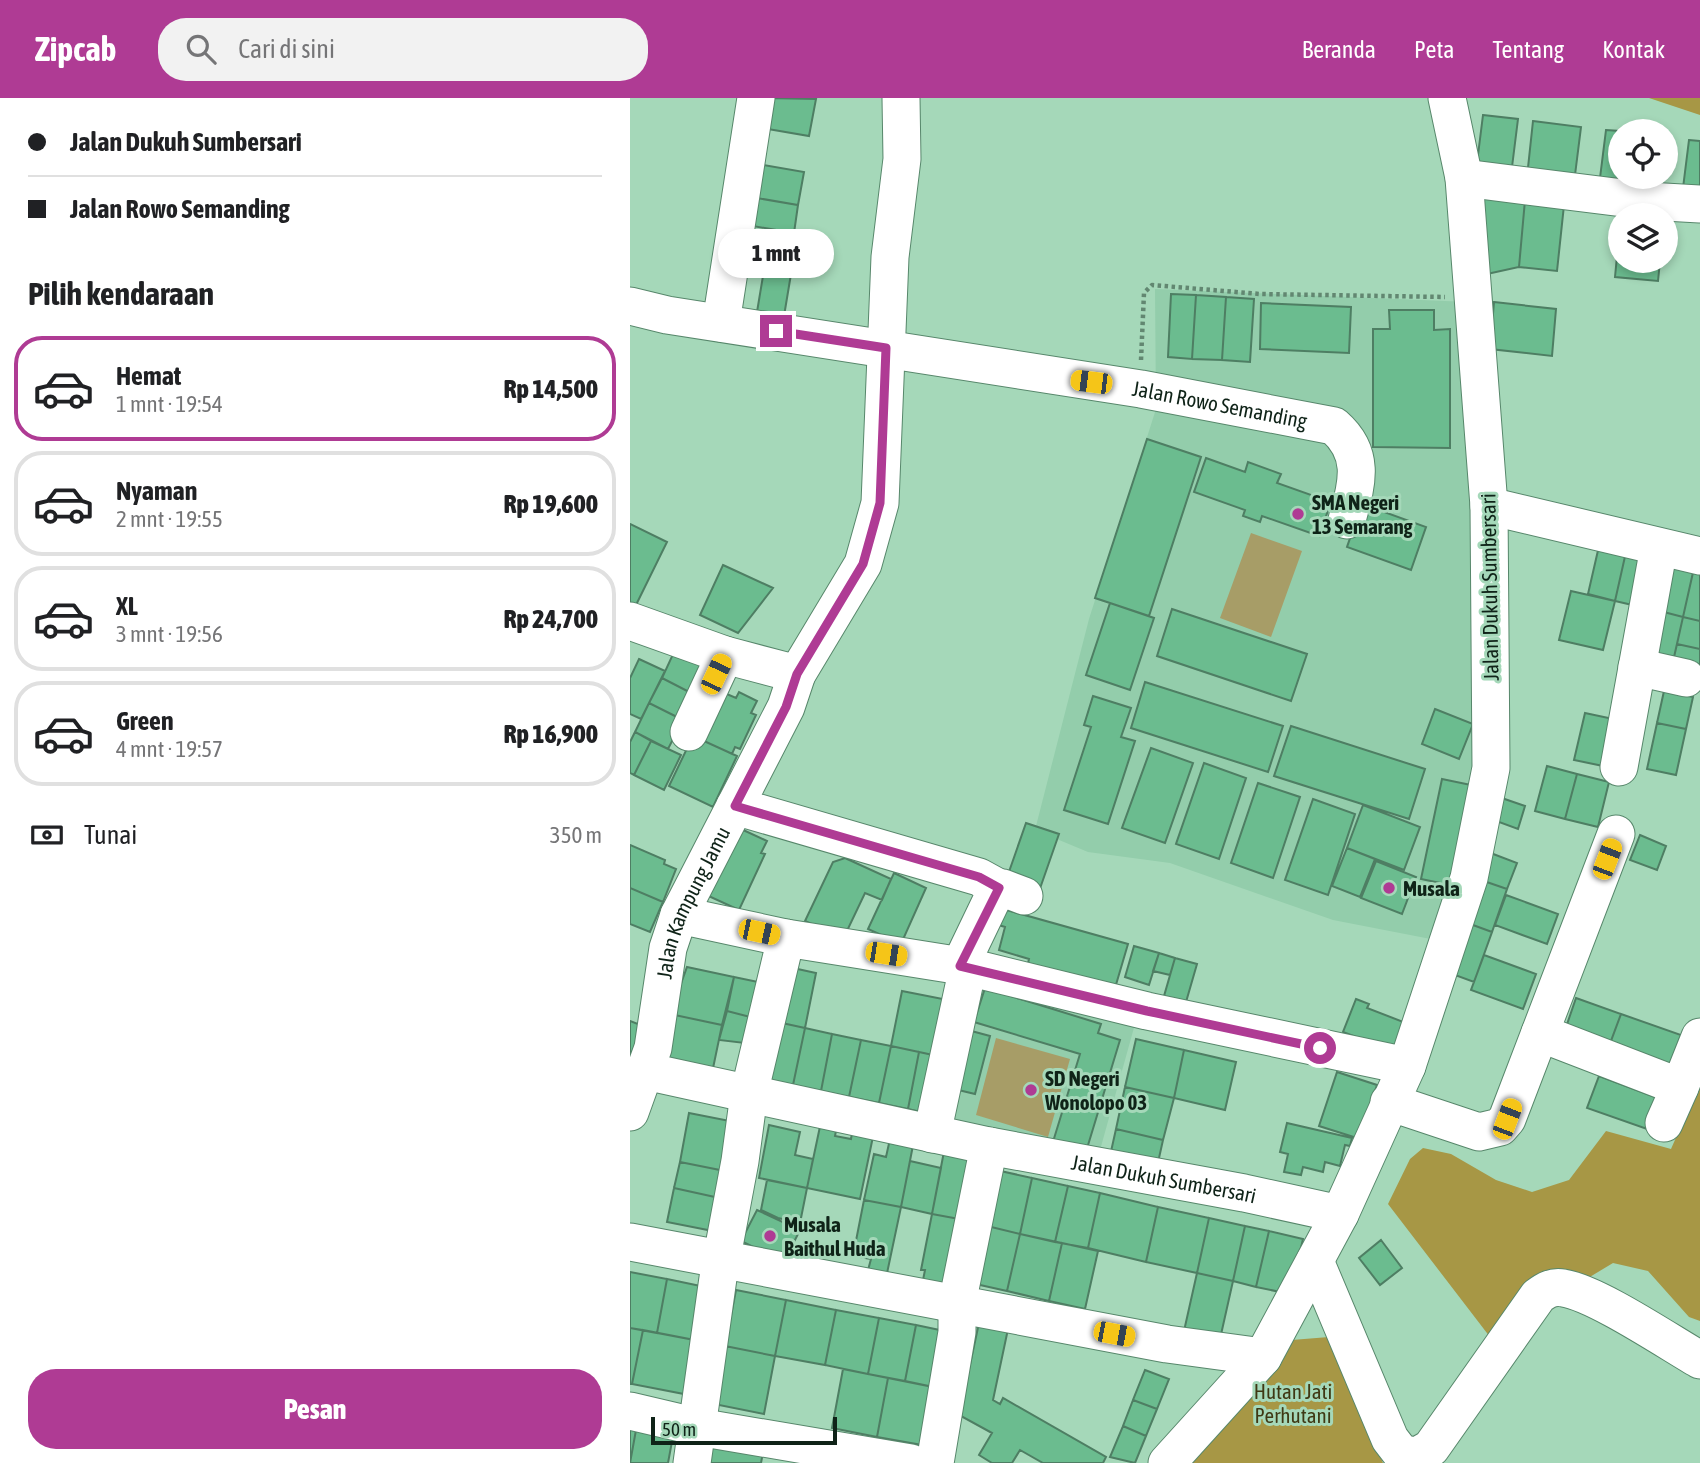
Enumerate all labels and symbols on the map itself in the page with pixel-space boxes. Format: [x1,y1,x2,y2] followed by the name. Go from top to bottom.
[718,230,834,278] callout: 1 mnt
[760,315,792,347] route end
[1069,369,1114,395] car
[1131,376,1309,433] street label: Jalan Rowo Semanding
[1312,490,1414,538] place label: SMA Negeri 13 Semarang
[1475,493,1503,681] street label: Jalan Dukuh Sumbersari
[1290,506,1306,522] marker: SMA Negeri 13 Semarang
[698,651,735,697] car
[652,822,734,980] street label: Jalan Kampung Jamu
[1590,836,1625,882] car
[1403,876,1460,900] place label: Musala
[1381,880,1397,896] marker: Musala
[737,917,782,947] car
[864,940,909,968] car
[1304,1032,1336,1064] route start
[1044,1066,1147,1114] place label: SD Negeri Wonolopo 03
[1023,1082,1039,1098] marker: SD Negeri Wonolopo 03
[1490,1096,1525,1142] car
[1070,1149,1259,1207] street label: Jalan Dukuh Sumbersari
[784,1212,886,1260] place label: Musala Baithul Huda
[762,1228,778,1244] marker: Musala Baithul Huda
[1092,1320,1137,1348] car
[1254,1379,1332,1427] park label: Hutan Jati Perhutani
[651,1414,836,1446] scale bar

